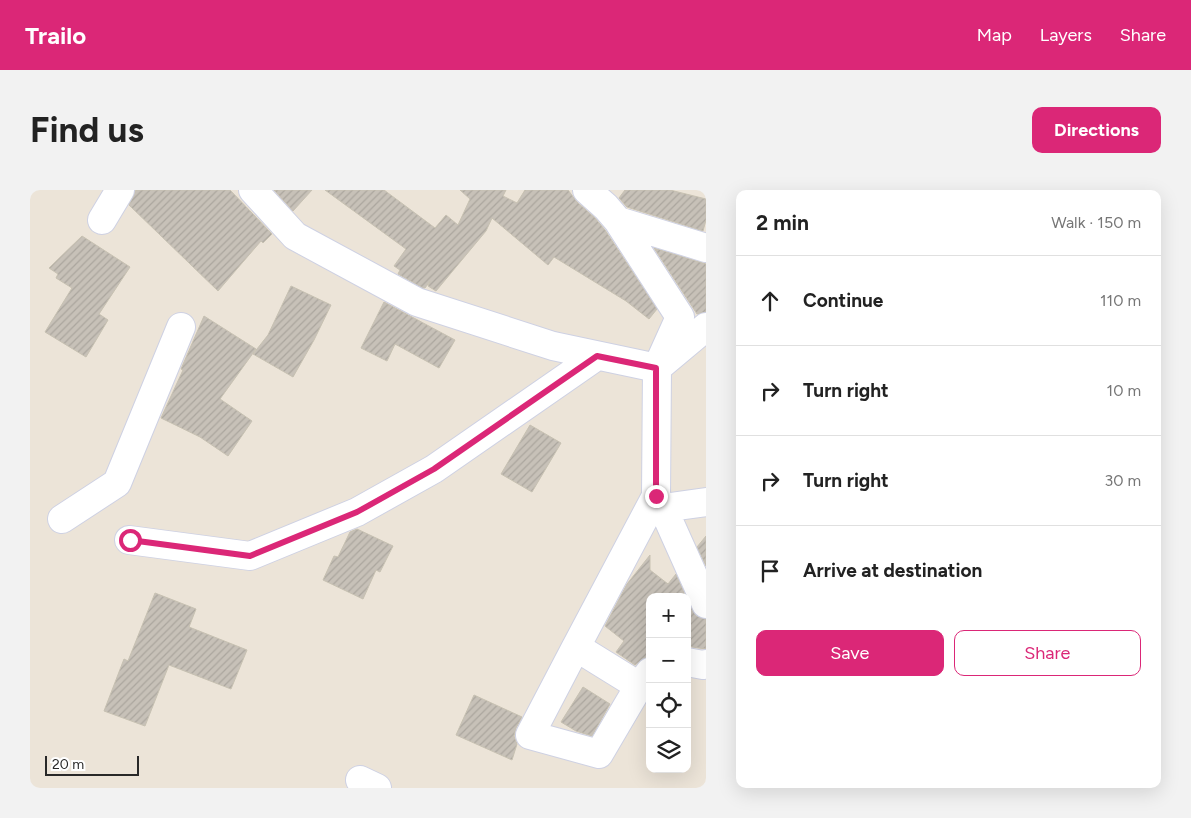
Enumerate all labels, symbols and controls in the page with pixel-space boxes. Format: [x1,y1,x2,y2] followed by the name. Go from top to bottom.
[25,21,86,50] text: Trailo
[977,24,1012,46] text: Map
[1040,24,1092,46] text: Layers
[1120,24,1166,46] text: Share
[1032,107,1161,153] button: Directions
[30,109,144,151] text: Find us
[756,210,809,235] text: 2 min
[1051,213,1141,232] text: Walk · 150 m
[756,287,784,315] icon: ahead
[803,289,883,312] text: Continue
[1100,291,1141,310] text: 110 m
[756,377,784,405] icon: right
[803,379,889,402] text: Turn right
[1107,381,1141,400] text: 10 m
[756,467,784,495] icon: right
[803,469,889,492] text: Turn right
[1104,471,1141,490] text: 30 m
[645,485,668,508] route end
[119,529,142,552] route start
[756,557,784,585] icon: arrive
[803,559,982,582] text: Arrive at destination
[646,593,691,773] map controls
[646,593,691,638] button: +
[756,630,944,676] button: Save
[954,630,1141,676] button: Share
[646,638,691,683] button: −
[646,683,691,728] button: locate
[646,728,691,773] button: layers
[45,753,139,776] scale bar
[52,756,84,773] text: 20 m

